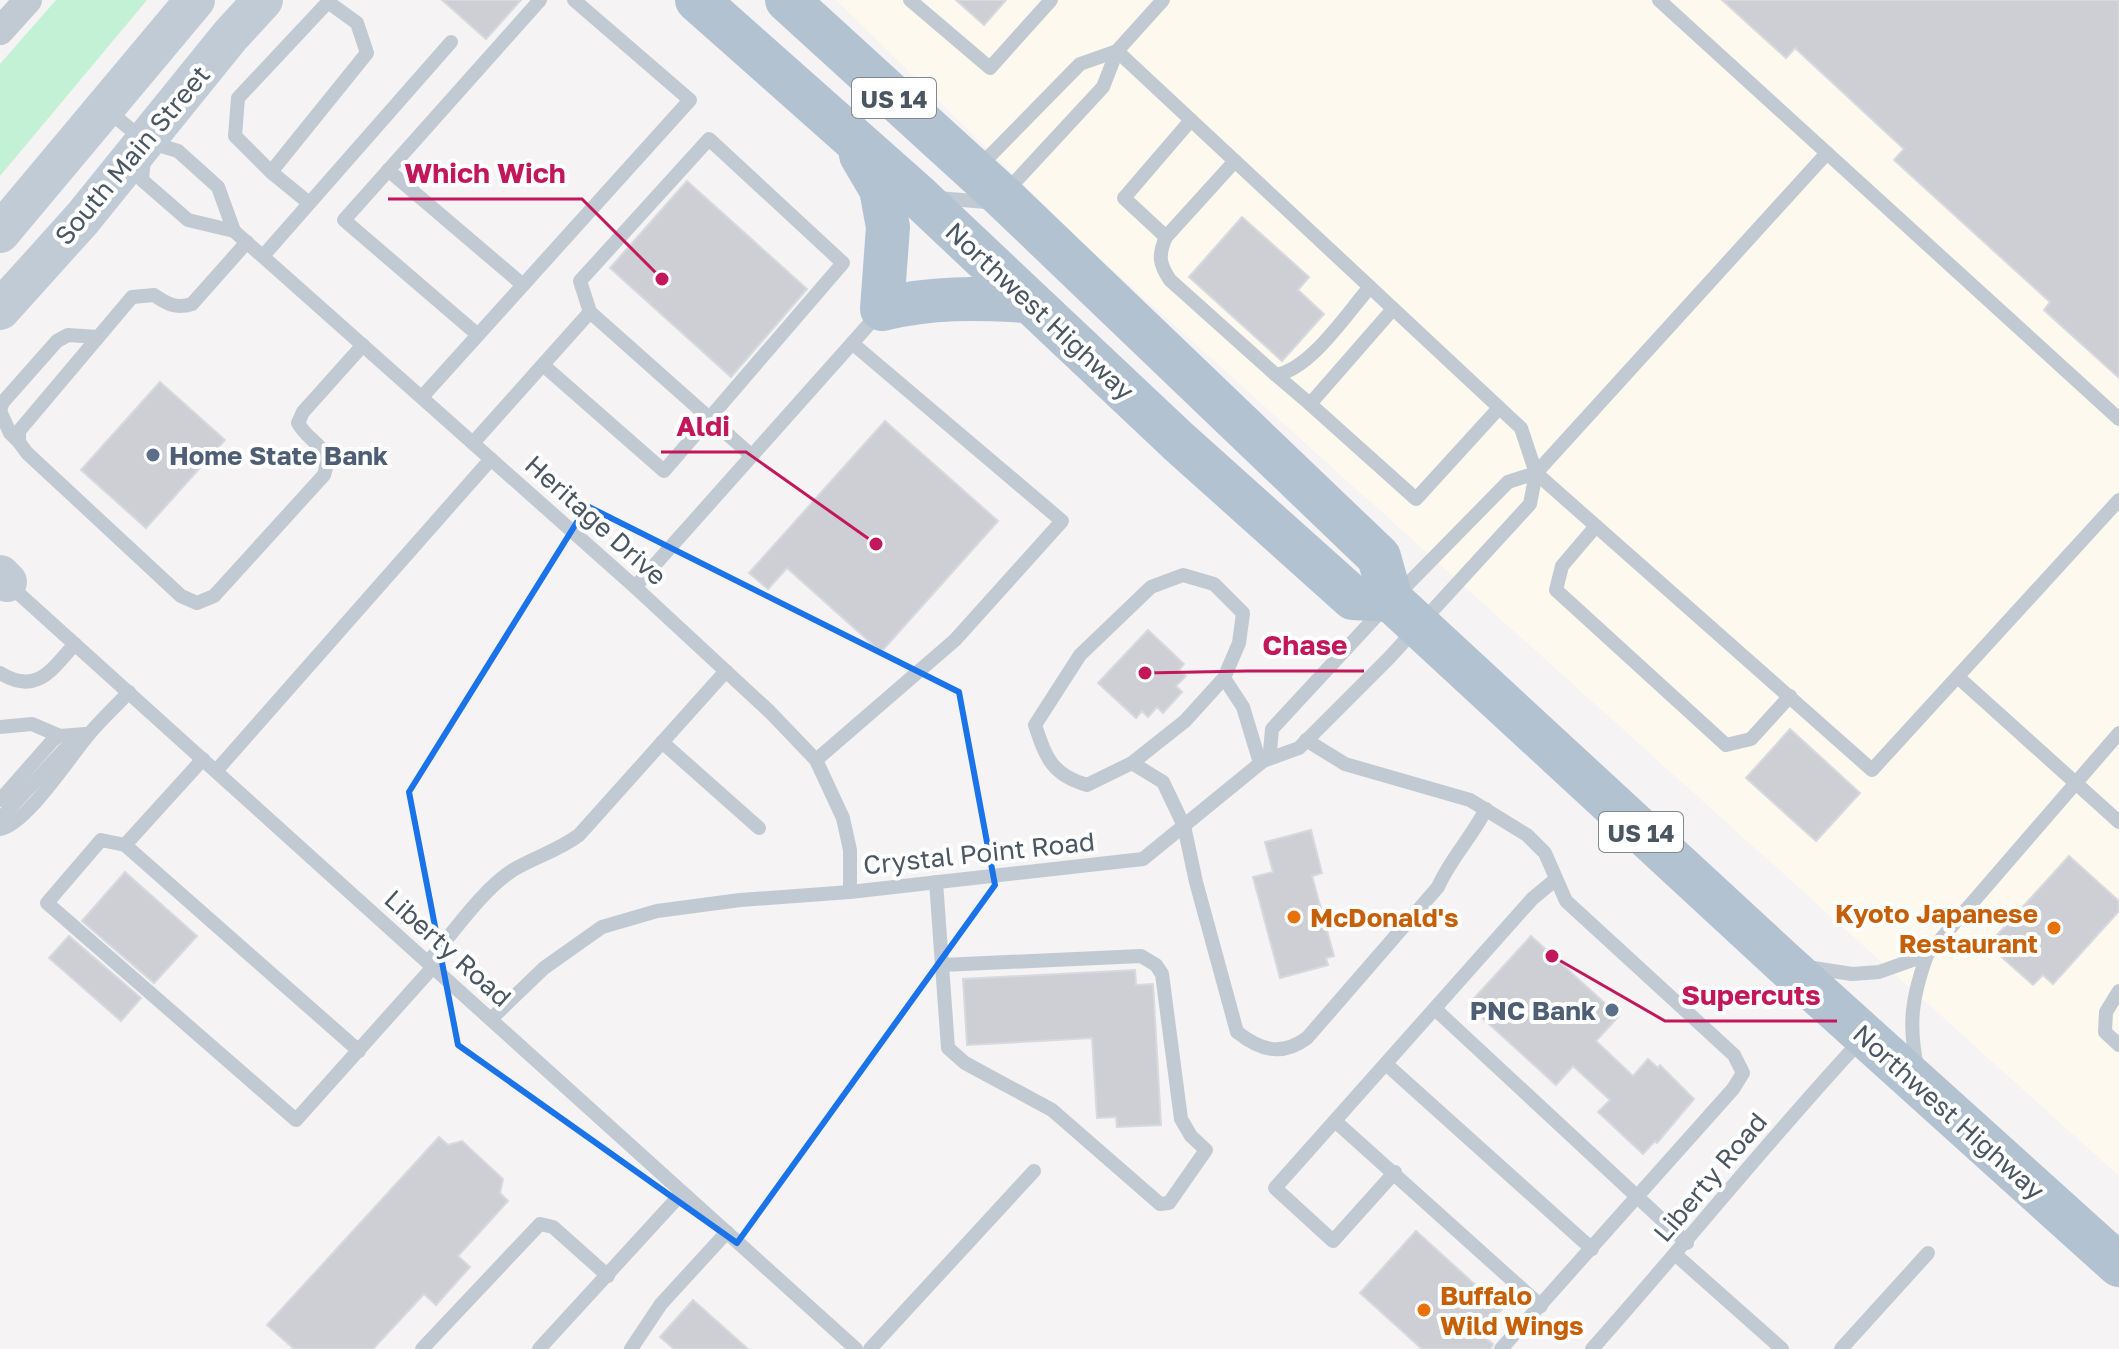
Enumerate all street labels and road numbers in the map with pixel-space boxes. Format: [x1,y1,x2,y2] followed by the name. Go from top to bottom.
[48,59,216,251] street label: South Main Street
[852,78,936,118] road number: US 14
[939,216,1141,407] street label: Northwest Highway
[519,449,673,591] street label: Heritage Drive
[1599,812,1683,852] road number: US 14
[862,825,1096,881] street label: Crystal Point Road
[378,883,518,1013] street label: Liberty Road
[1847,1018,2051,1206] street label: Northwest Highway
[1647,1106,1773,1248] street label: Liberty Road

